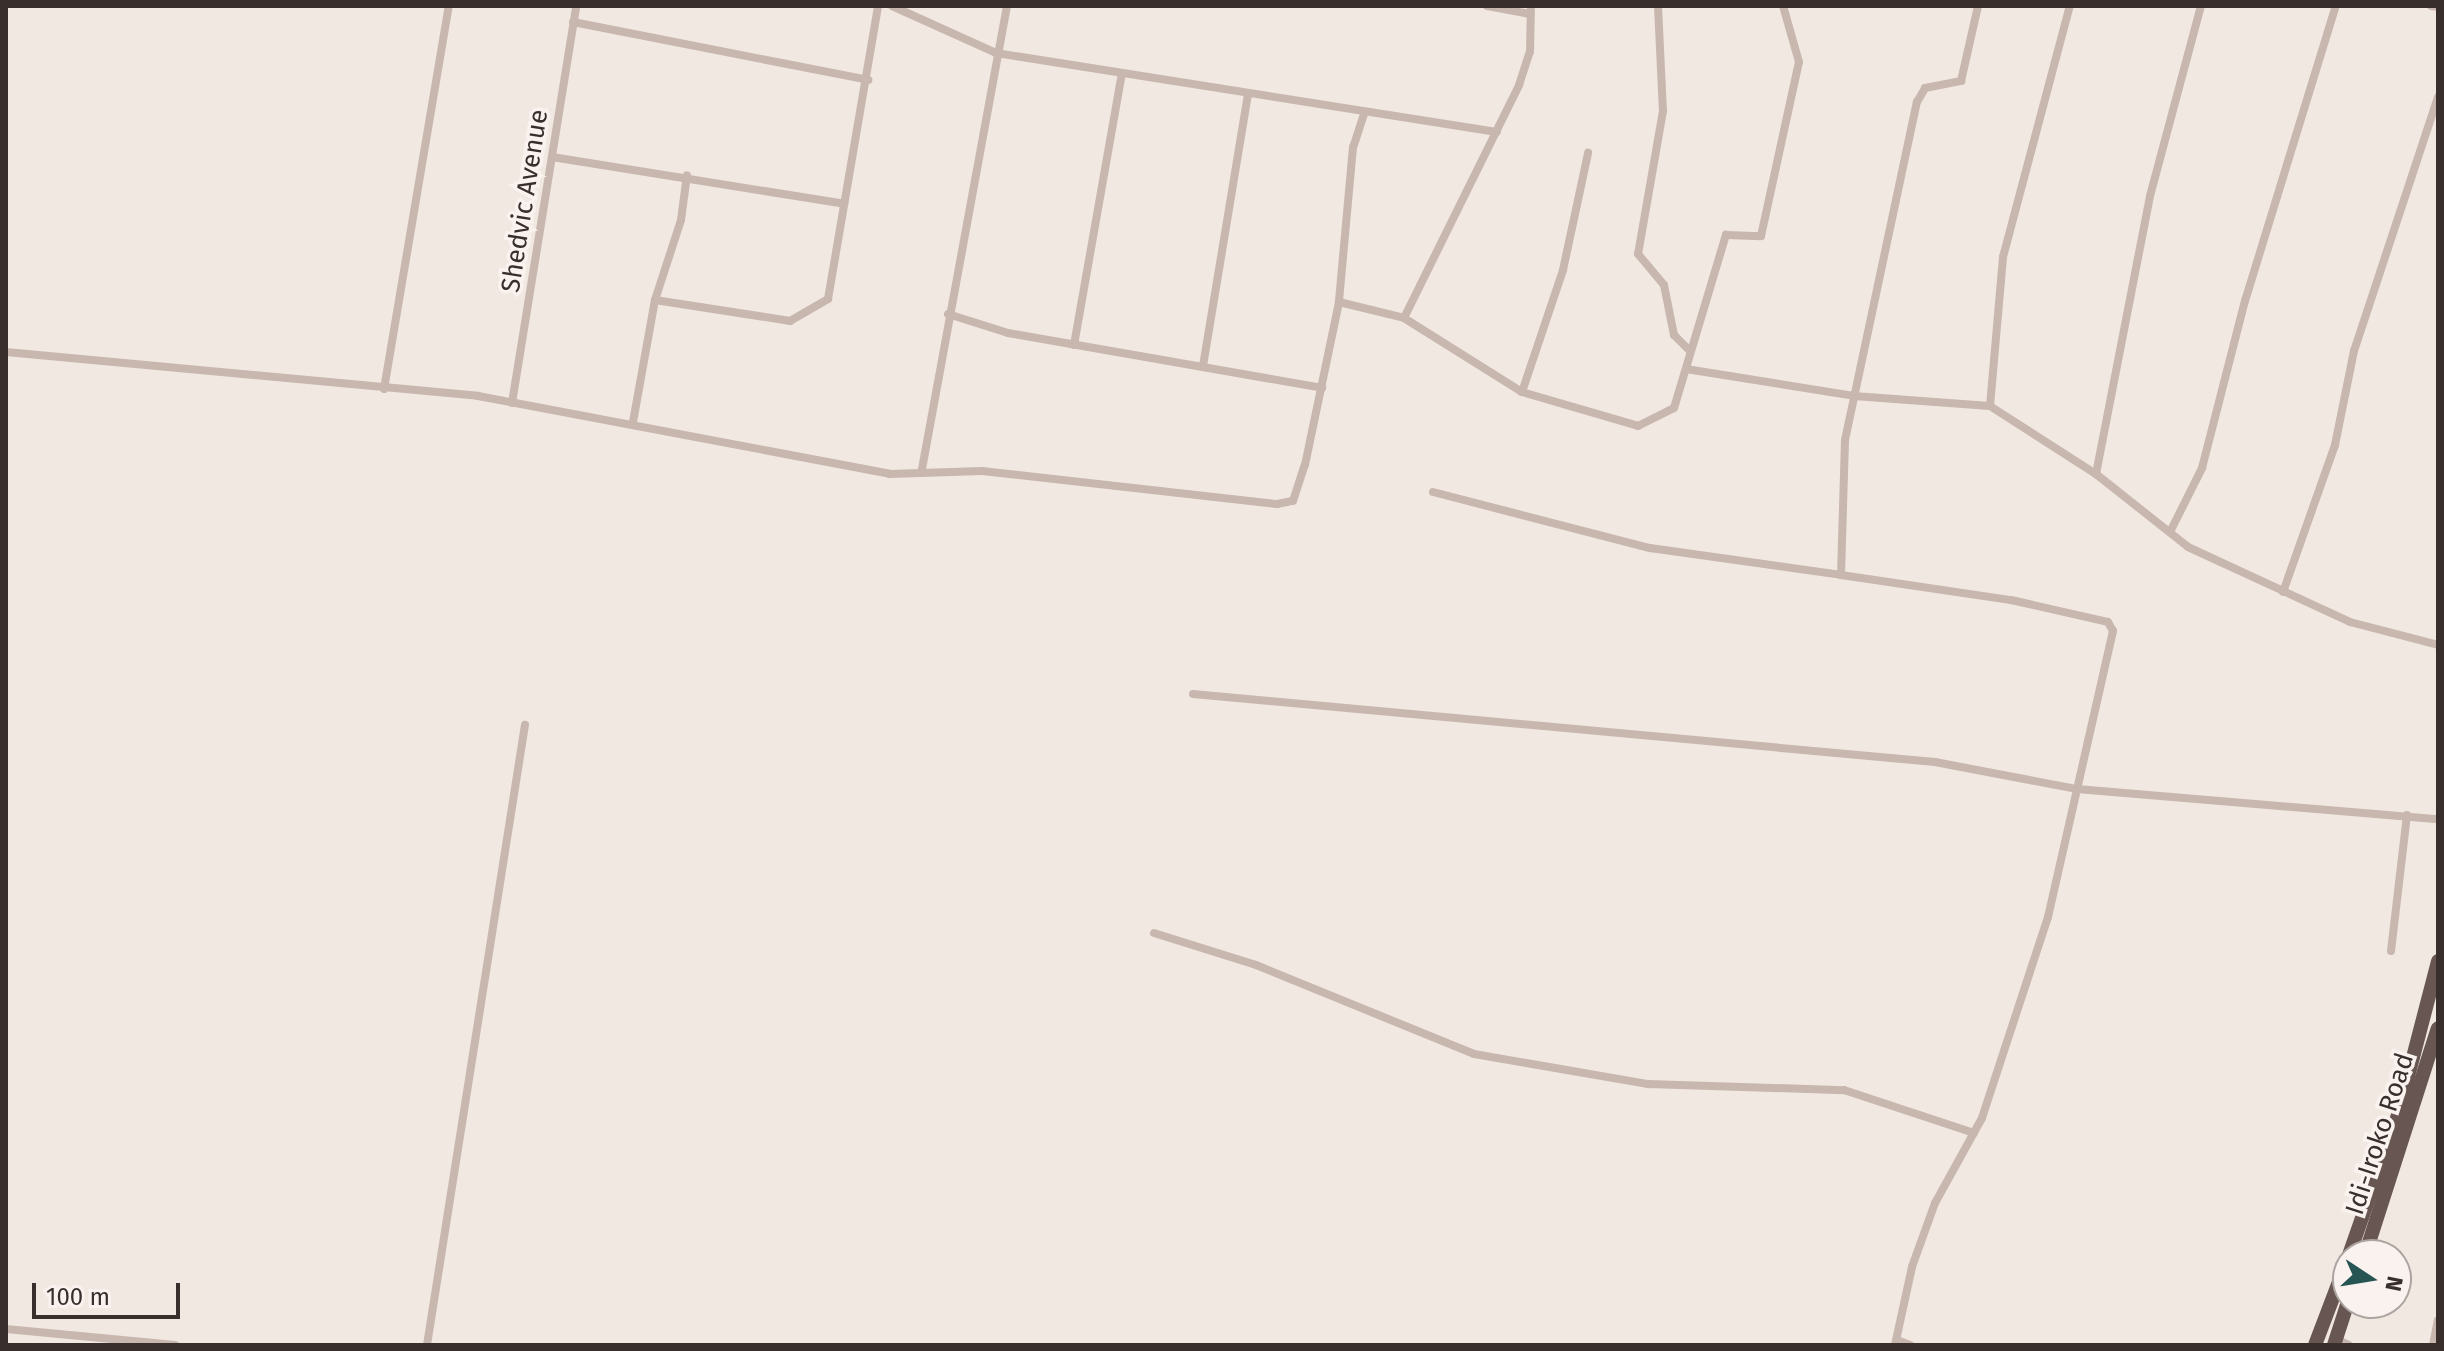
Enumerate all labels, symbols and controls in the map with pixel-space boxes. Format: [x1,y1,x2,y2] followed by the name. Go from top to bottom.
[495,107,555,295] street label: Shedvic Avenue
[2339,1049,2421,1219] street label: Idi-Iroko Road
[2332,1239,2412,1319] north arrow
[36,1267,184,1317] scale bar
[2379,1274,2409,1294] text: N
[46,1283,110,1311] text: 100 m

